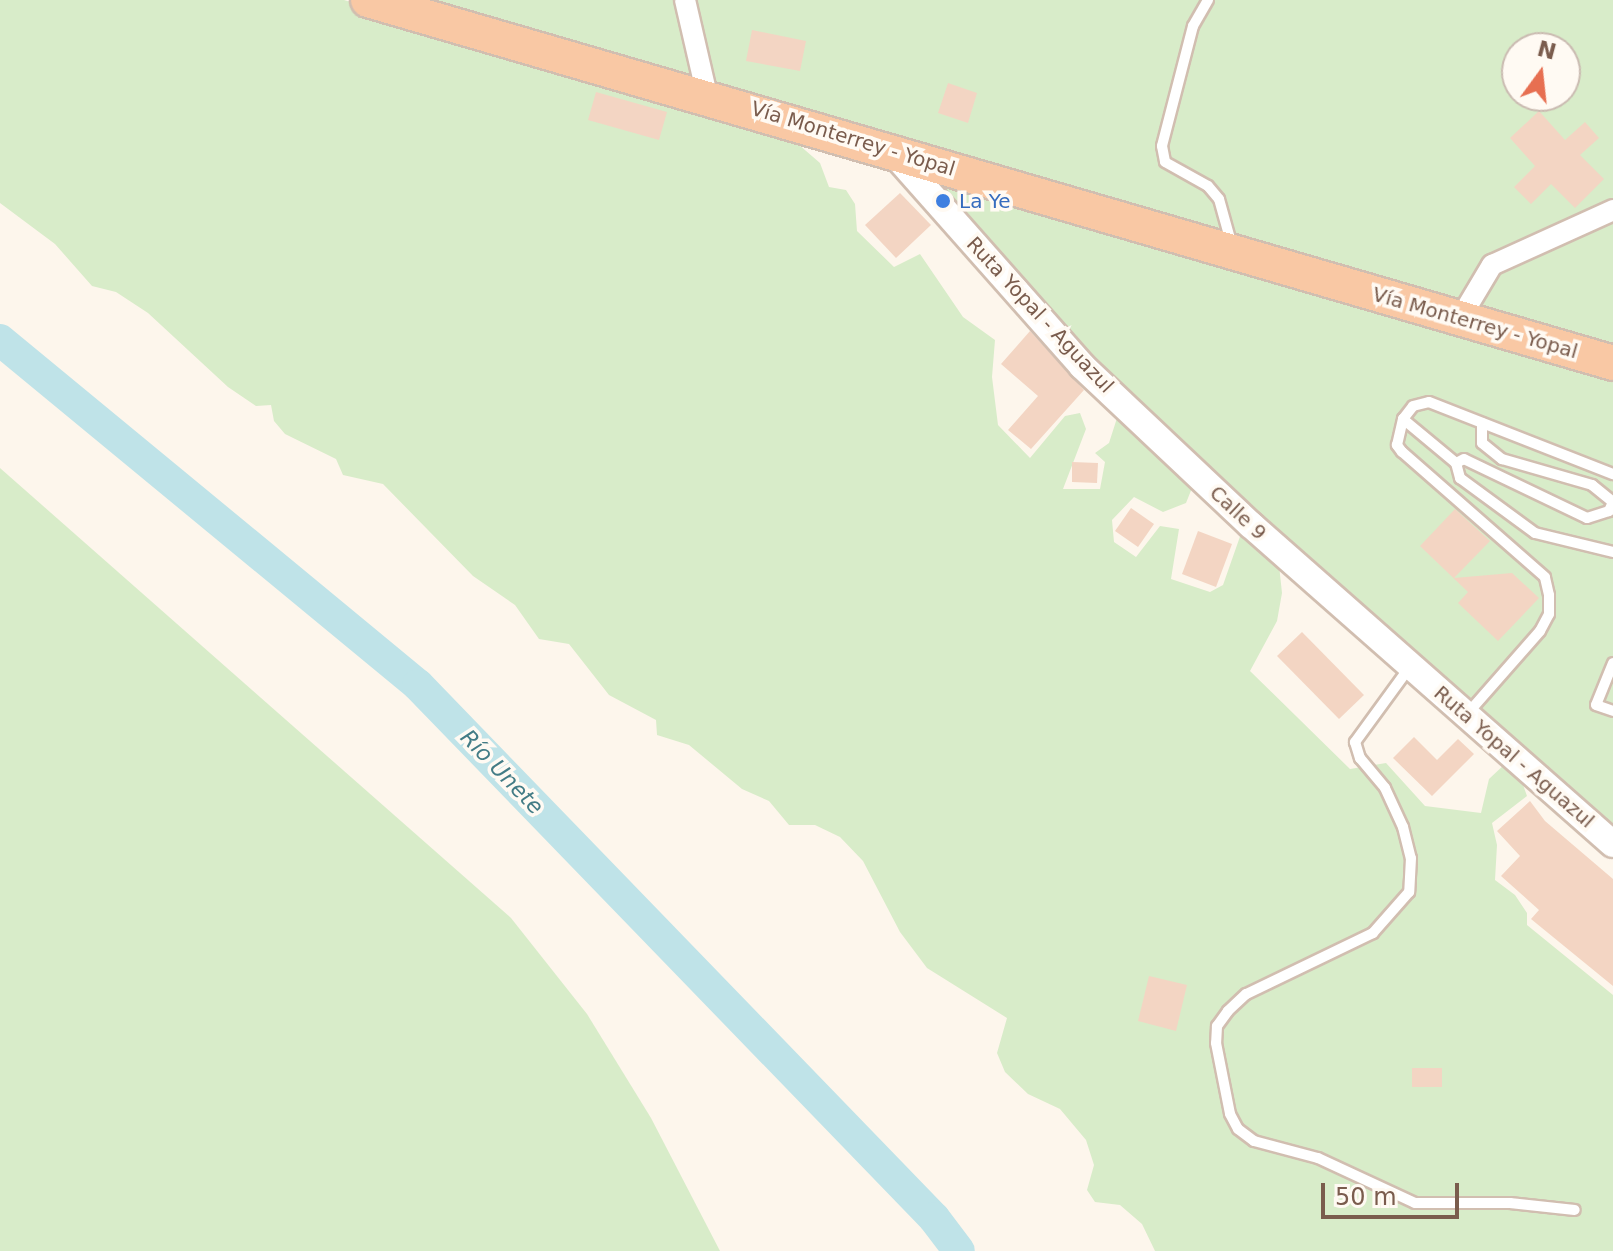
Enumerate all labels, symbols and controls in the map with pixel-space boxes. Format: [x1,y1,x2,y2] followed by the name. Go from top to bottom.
[1501,32,1581,112] north arrow
[1535,36,1559,65] text: N
[748,97,958,181] street label: Vía Monterrey - Yopal
[959,189,1011,213] place label: La Ye
[934,192,952,210] marker: La Ye
[962,232,1118,398] street label: Ruta Yopal - Aguazul
[1370,282,1580,364] street label: Vía Monterrey - Yopal
[1205,481,1271,545] street label: Calle 9
[1429,681,1599,833] street label: Ruta Yopal - Aguazul
[455,724,549,820] water label: Río Unete
[1325,1167,1463,1217] scale bar
[1335,1183,1397,1211] text: 50 m

